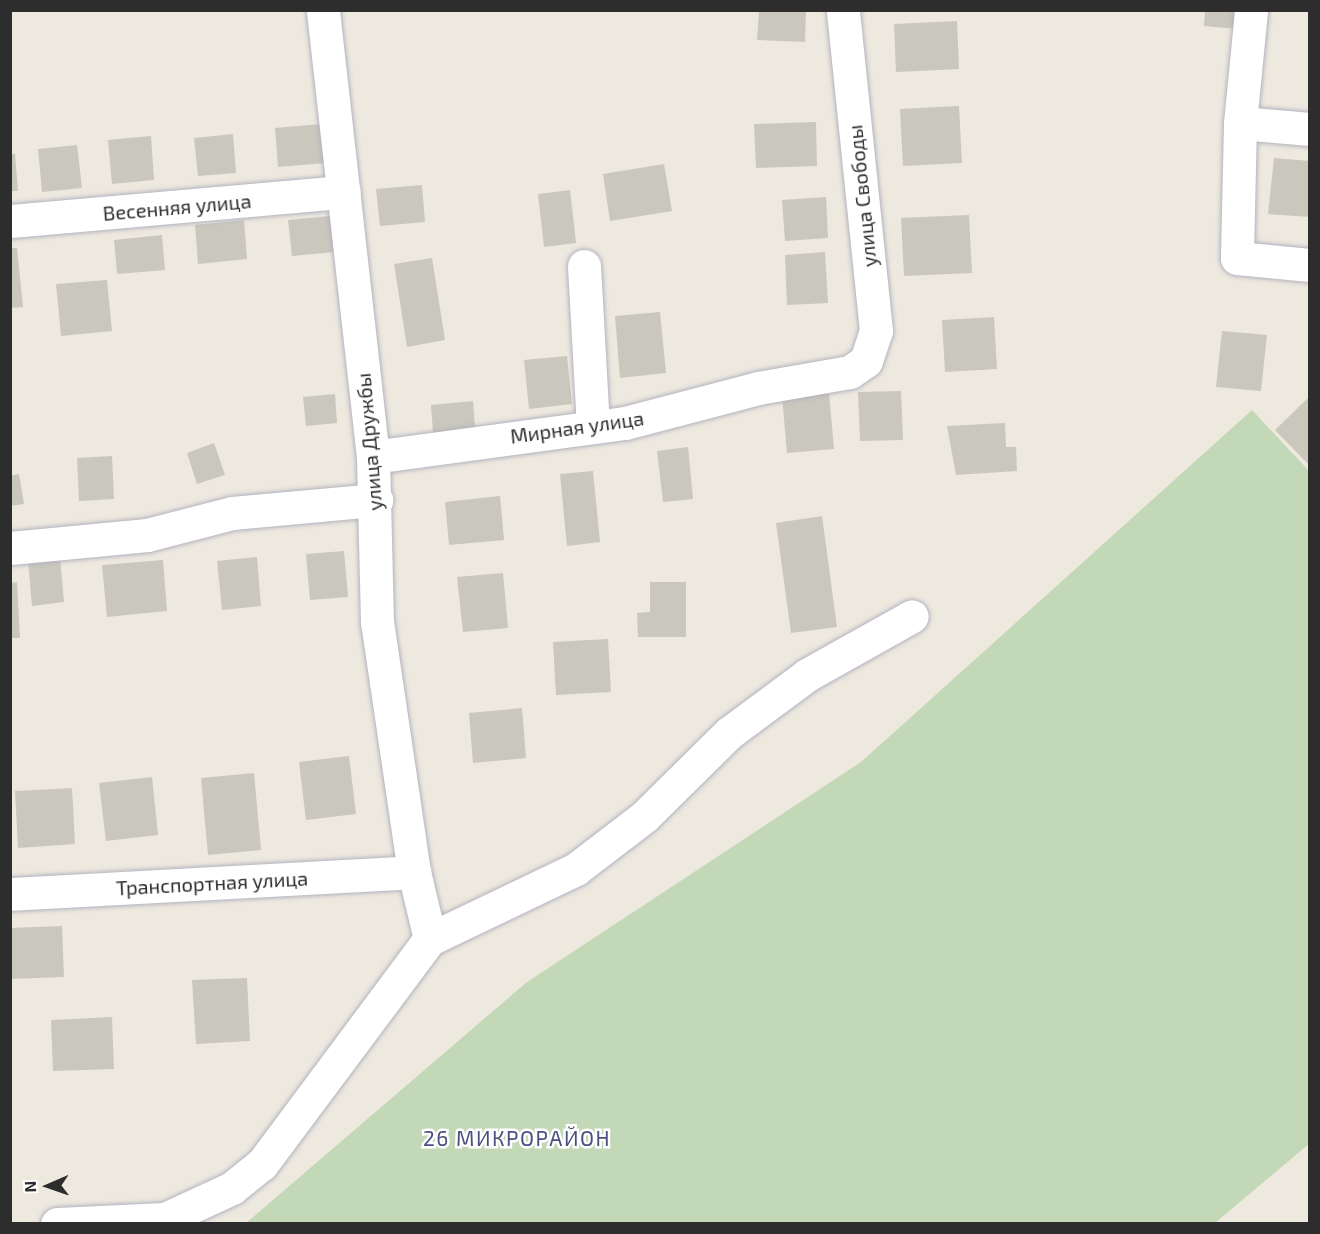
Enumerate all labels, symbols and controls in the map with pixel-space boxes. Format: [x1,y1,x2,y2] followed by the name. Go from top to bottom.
[843,124,881,268] street label: улица Свободы
[102,189,252,225] street label: Весенняя улица
[351,372,387,512] street label: улица Дружбы
[509,406,645,448] street label: Мирная улица
[115,866,309,900] street label: Транспортная улица
[423,1125,611,1151] district label: 26 МИКРОРАЙОН
[18,1156,78,1216] north arrow
[20,1181,39,1193] text: N

